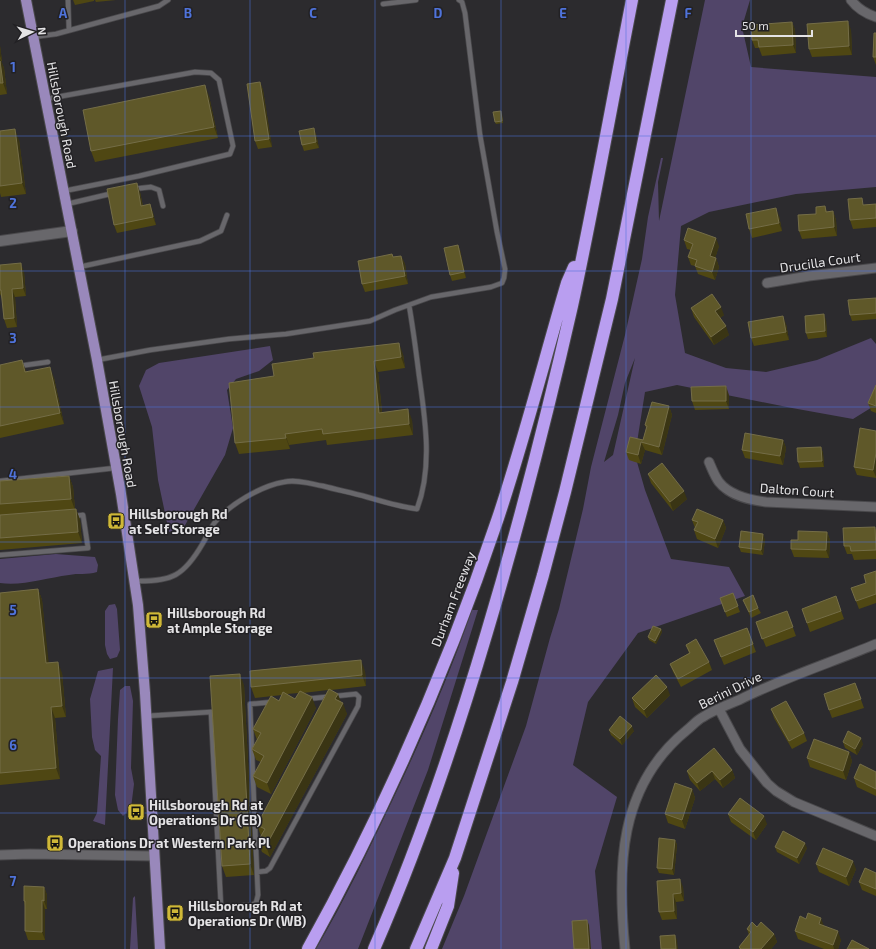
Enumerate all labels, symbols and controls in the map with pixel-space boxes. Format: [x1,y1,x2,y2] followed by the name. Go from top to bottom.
[59,5,68,21] text: A
[184,5,192,21] text: B
[309,5,317,21] text: C
[434,5,443,21] text: D
[559,5,567,21] text: E
[684,5,692,21] text: F
[12,12,52,52] north arrow
[736,12,812,38] scale bar
[742,18,769,32] text: 50 m
[36,27,49,36] text: N
[10,59,16,75] text: 1
[44,60,80,170] street label: Hillsborough Road
[9,195,17,211] text: 2
[779,248,861,276] street label: Drucilla Court
[9,330,17,346] text: 3
[106,379,140,489] street label: Hillsborough Road
[9,466,17,482] text: 4
[759,479,835,501] street label: Dalton Court
[129,506,228,537] place label: Hillsborough Rd at Self Storage
[106,511,126,531] bus stop icon: Hillsborough Rd at Self Storage
[427,549,479,649] street label: Durham Freeway
[9,602,17,618] text: 5
[167,605,273,636] place label: Hillsborough Rd at Ample Storage
[144,610,164,630] bus stop icon: Hillsborough Rd at Ample Storage
[696,668,764,712] street label: Berini Drive
[9,737,17,753] text: 6
[149,797,264,828] place label: Hillsborough Rd at Operations Dr (EB)
[126,802,146,822] bus stop icon: Hillsborough Rd at Operations Dr (EB)
[45,833,65,853] bus stop icon: Operations Dr at Western Park Pl
[68,835,271,851] place label: Operations Dr at Western Park Pl
[10,873,17,889] text: 7
[188,898,306,929] place label: Hillsborough Rd at Operations Dr (WB)
[165,903,185,923] bus stop icon: Hillsborough Rd at Operations Dr (WB)

